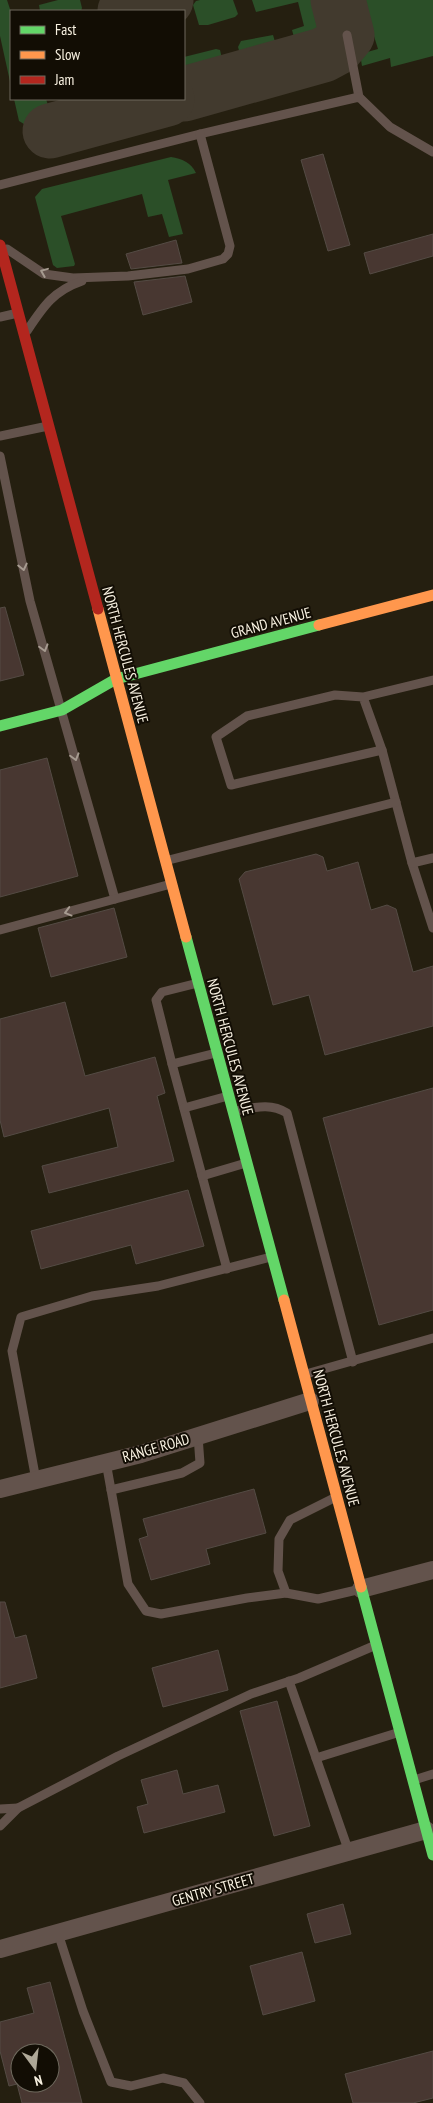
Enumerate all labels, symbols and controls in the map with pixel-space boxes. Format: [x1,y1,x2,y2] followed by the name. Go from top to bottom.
[10,10,185,100] legend
[55,20,76,39] text: Fast
[55,45,80,64] text: Slow
[54,70,74,89] text: Jam
[40,268,49,279] one-way arrow
[17,563,28,572] one-way arrow
[98,584,153,725] street label: NORTH HERCULES AVENUE
[229,603,313,642] street label: GRAND AVENUE
[38,644,49,652] one-way arrow
[69,752,80,761] one-way arrow
[64,906,73,917] one-way arrow
[203,976,258,1117] street label: NORTH HERCULES AVENUE
[309,1367,364,1508] street label: NORTH HERCULES AVENUE
[120,1429,192,1466] street label: RANGE ROAD
[170,1869,256,1910] street label: GENTRY STREET
[10,2043,60,2093] north arrow
[32,2071,44,2090] text: N

